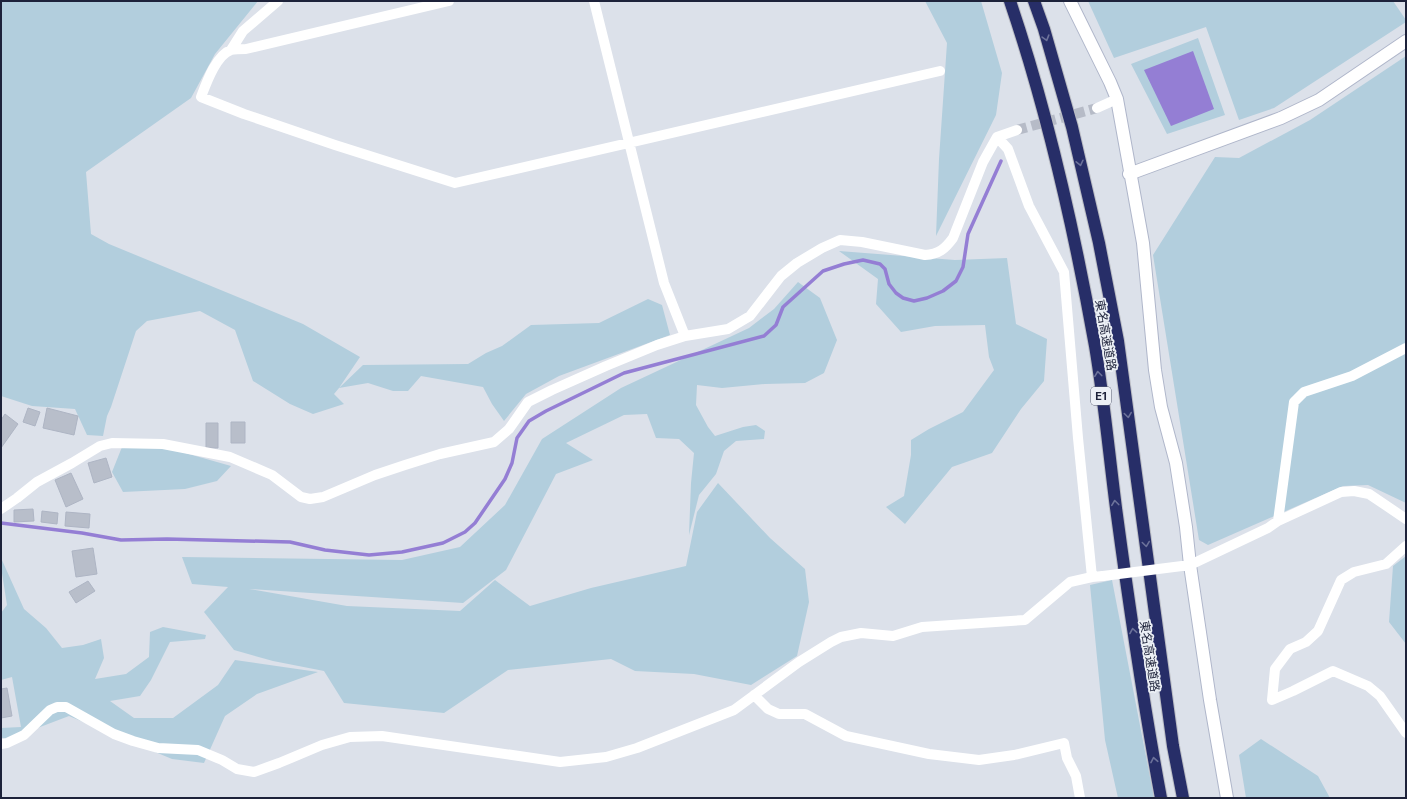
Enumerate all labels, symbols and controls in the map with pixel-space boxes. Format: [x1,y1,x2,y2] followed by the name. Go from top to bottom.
[1041,34,1050,41] one-way arrow
[1076,160,1084,167] one-way arrow
[1092,298,1120,372] street label: 東名高速道路
[1094,371,1103,377] one-way arrow
[1091,387,1111,405] road number: E1
[1123,412,1132,418] one-way arrow
[1111,499,1120,506] one-way arrow
[1141,541,1150,547] one-way arrow
[1137,619,1163,693] street label: 東名高速道路
[1129,628,1137,634] one-way arrow
[1150,757,1158,763] one-way arrow

